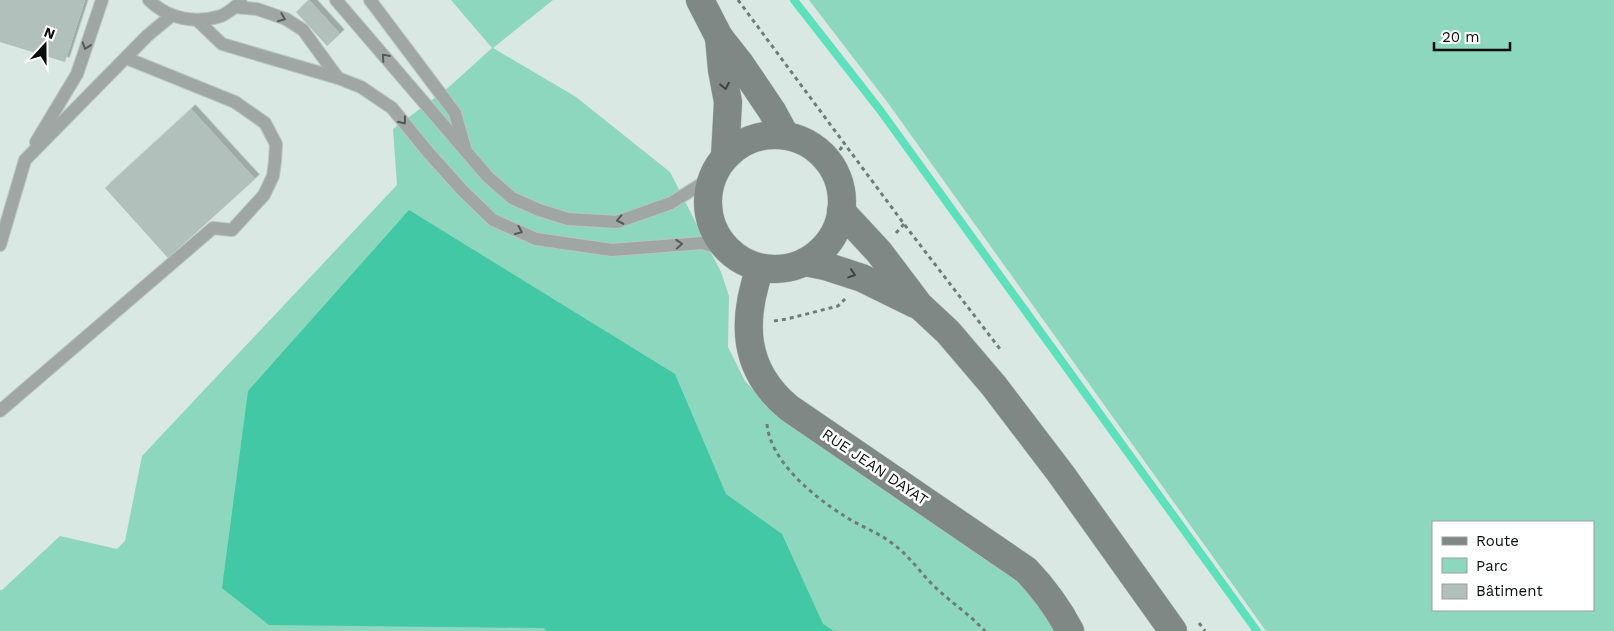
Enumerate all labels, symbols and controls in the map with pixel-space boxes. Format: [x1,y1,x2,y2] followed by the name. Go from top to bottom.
[277,12,286,22] one-way arrow
[20,20,70,70] north arrow
[1434,20,1510,52] scale bar
[42,24,57,42] text: N
[1442,28,1480,46] text: 20 m
[82,41,92,50] one-way arrow
[382,54,390,63] one-way arrow
[719,81,730,90] one-way arrow
[397,115,405,124] one-way arrow
[616,214,624,224] one-way arrow
[514,225,523,235] one-way arrow
[675,238,683,249] one-way arrow
[847,269,855,279] one-way arrow
[819,425,931,509] street label: RUE JEAN DAYAT
[1432,521,1594,611] legend
[1476,532,1519,550] text: Route
[1476,557,1508,575] text: Parc
[1476,582,1543,600] text: Bâtiment

